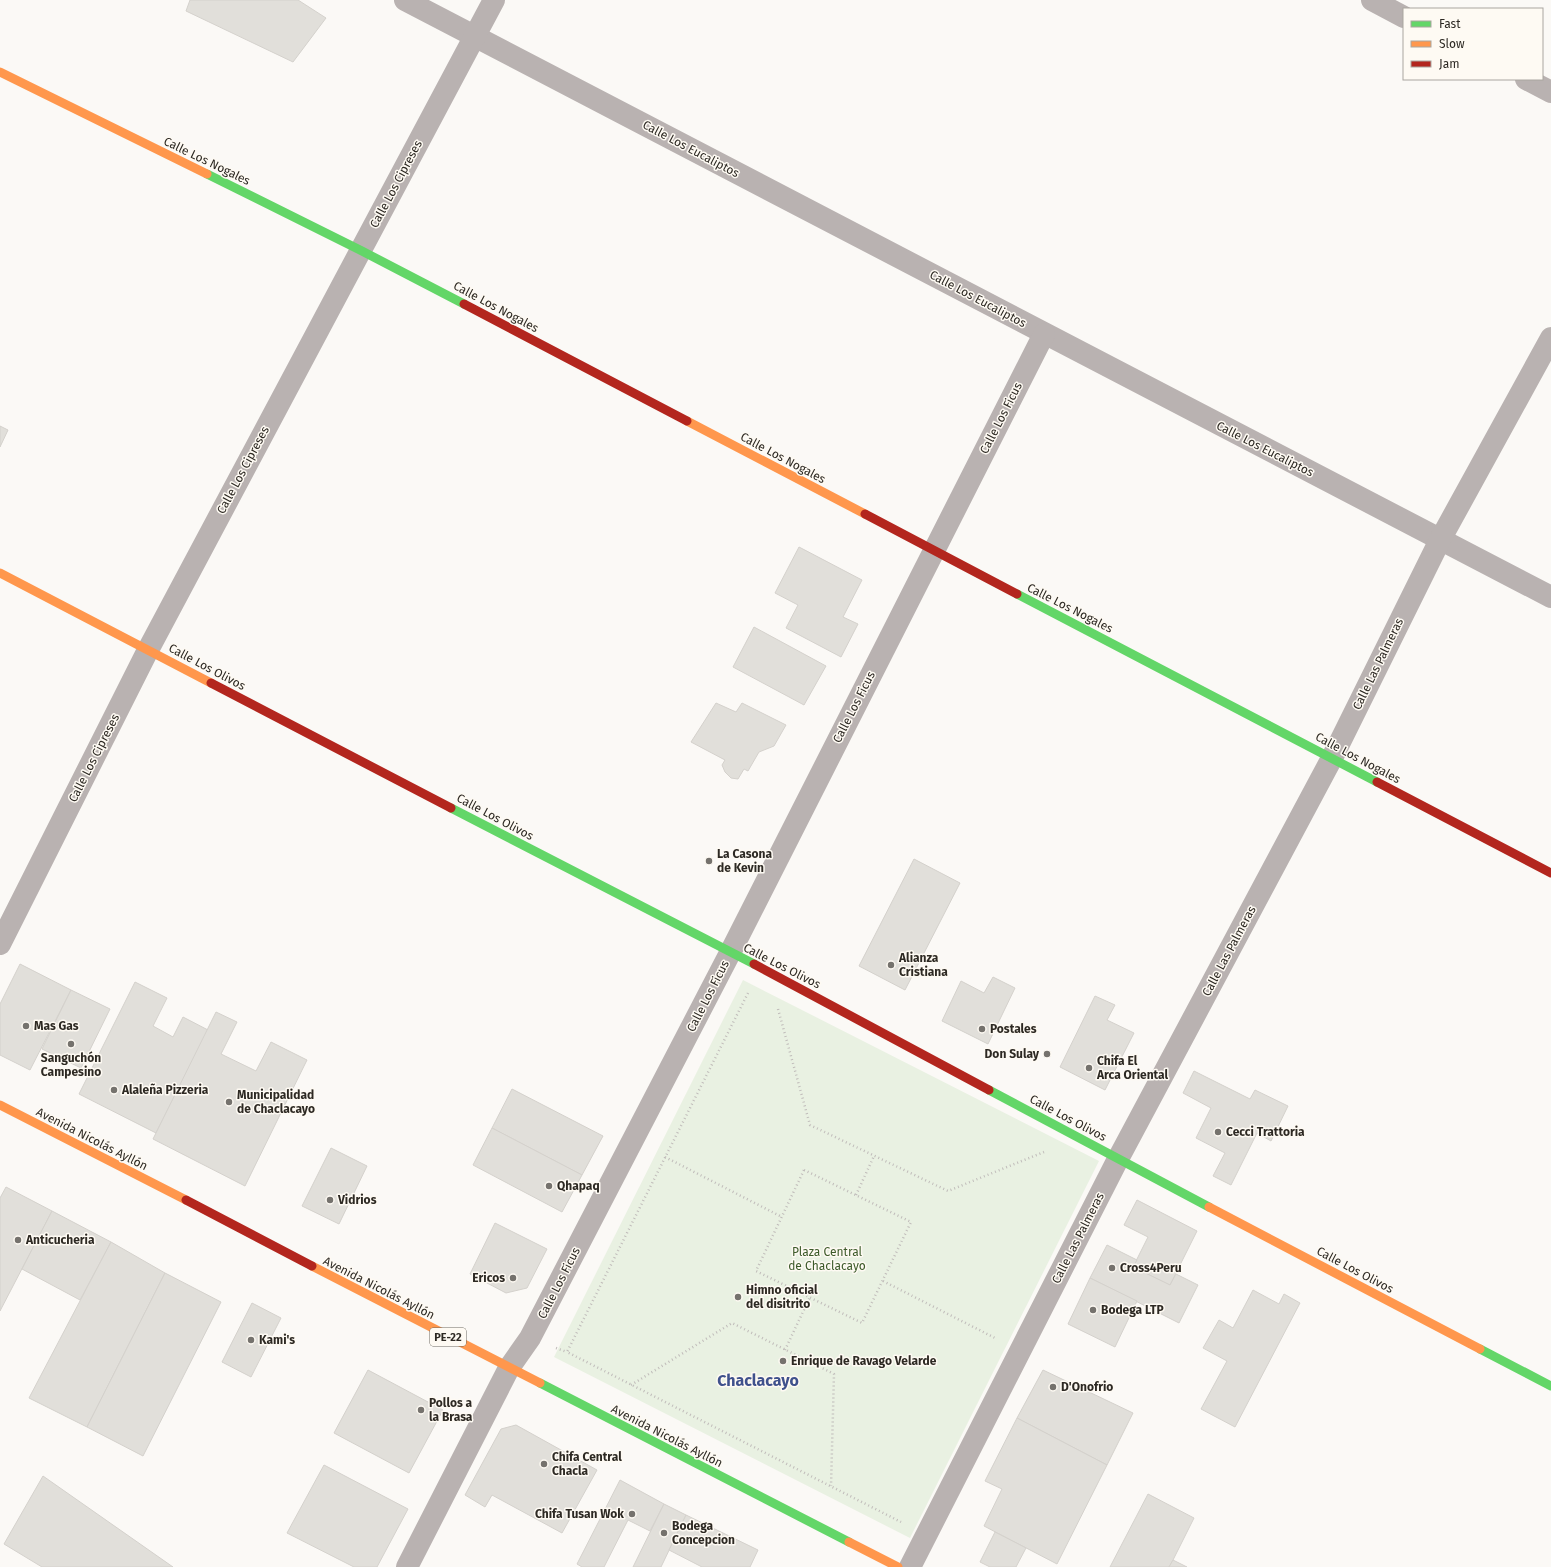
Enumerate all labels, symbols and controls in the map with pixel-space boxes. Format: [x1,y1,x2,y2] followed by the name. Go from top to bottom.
[1403,8,1543,80] legend
[1439,17,1461,31] text: Fast
[1439,37,1465,51] text: Slow
[1439,57,1459,71] text: Jam
[640,118,742,181] street label: Calle Los Eucaliptos
[162,134,253,188] street label: Calle Los Nogales
[367,138,425,230] street label: Calle Los Cipreses
[927,268,1029,331] street label: Calle Los Eucaliptos
[451,279,541,336] street label: Calle Los Nogales
[977,380,1025,456] street label: Calle Los Ficus
[1214,418,1316,480] street label: Calle Los Eucaliptos
[214,424,272,516] street label: Calle Los Cipreses
[738,430,828,487] street label: Calle Los Nogales
[1025,580,1116,636] street label: Calle Los Nogales
[1350,616,1406,712] street label: Calle Las Palmeras
[166,641,248,693] street label: Calle Los Olivos
[830,669,878,745] street label: Calle Los Ficus
[66,711,122,804] street label: Calle Los Cipreses
[1313,730,1403,787] street label: Calle Los Nogales
[454,791,536,843] street label: Calle Los Olivos
[717,847,772,875] place label: La Casona de Kevin
[704,856,714,866] marker: La Casona de Kevin
[1199,903,1259,998] street label: Calle Las Palmeras
[741,941,823,992] street label: Calle Los Olivos
[898,951,948,979] place label: Alianza Cristiana
[684,958,732,1034] street label: Calle Los Ficus
[886,960,896,970] marker: Alianza Cristiana
[34,1019,79,1033] place label: Mas Gas
[21,1021,31,1031] marker: Mas Gas
[990,1022,1037,1036] place label: Postales
[977,1024,987,1034] marker: Postales
[66,1039,76,1049] marker: Sanguchón Campesino
[985,1047,1040,1061] place label: Don Sulay
[1042,1049,1052,1059] marker: Don Sulay
[41,1051,101,1079] place label: Sanguchón Campesino
[1096,1054,1169,1082] place label: Chifa El Arca Oriental
[1084,1063,1094,1073] marker: Chifa El Arca Oriental
[121,1083,209,1097] place label: Alaleña Pizzeria
[109,1085,119,1095] marker: Alaleña Pizzeria
[237,1088,315,1116] place label: Municipalidad de Chaclacayo
[1027,1092,1109,1144] street label: Calle Los Olivos
[224,1097,234,1107] marker: Municipalidad de Chaclacayo
[34,1105,150,1173] street label: Avenida Nicolás Ayllón
[1226,1125,1305,1139] place label: Cecci Trattoria
[1213,1127,1223,1137] marker: Cecci Trattoria
[557,1179,600,1193] place label: Qhapaq
[544,1181,554,1191] marker: Qhapaq
[1049,1190,1107,1286] street label: Calle Las Palmeras
[337,1193,377,1207] place label: Vidrios
[325,1195,335,1205] marker: Vidrios
[25,1233,95,1247] place label: Anticucheria
[13,1235,23,1245] marker: Anticucheria
[1314,1244,1396,1296] street label: Calle Los Olivos
[535,1245,583,1321] street label: Calle Los Ficus
[788,1245,866,1273] park label: Plaza Central de Chaclacayo
[321,1254,437,1322] street label: Avenida Nicolás Ayllón
[1120,1261,1182,1275] place label: Cross4Peru
[1107,1263,1117,1273] marker: Cross4Peru
[472,1271,505,1285] place label: Ericos
[508,1273,518,1283] marker: Ericos
[746,1283,818,1311] place label: Himno oficial del disitrito
[733,1292,743,1302] marker: Himno oficial del disitrito
[1101,1303,1164,1317] place label: Bodega LTP
[1088,1305,1098,1315] marker: Bodega LTP
[430,1328,466,1346] road number: PE-22
[259,1333,295,1347] place label: Kami's
[246,1335,256,1345] marker: Kami's
[791,1354,937,1368] place label: Enrique de Ravago Velarde
[778,1356,788,1366] marker: Enrique de Ravago Velarde
[717,1371,799,1390] district label: Chaclacayo
[1061,1380,1113,1394] place label: D'Onofrio
[1048,1382,1058,1392] marker: D'Onofrio
[429,1396,473,1424] place label: Pollos a la Brasa
[609,1402,725,1470] street label: Avenida Nicolás Ayllón
[416,1405,426,1415] marker: Pollos a la Brasa
[552,1450,622,1478] place label: Chifa Central Chacla
[539,1459,549,1469] marker: Chifa Central Chacla
[535,1507,624,1521] place label: Chifa Tusan Wok
[627,1509,637,1519] marker: Chifa Tusan Wok
[672,1519,735,1547] place label: Bodega Concepcion
[659,1528,669,1538] marker: Bodega Concepcion

